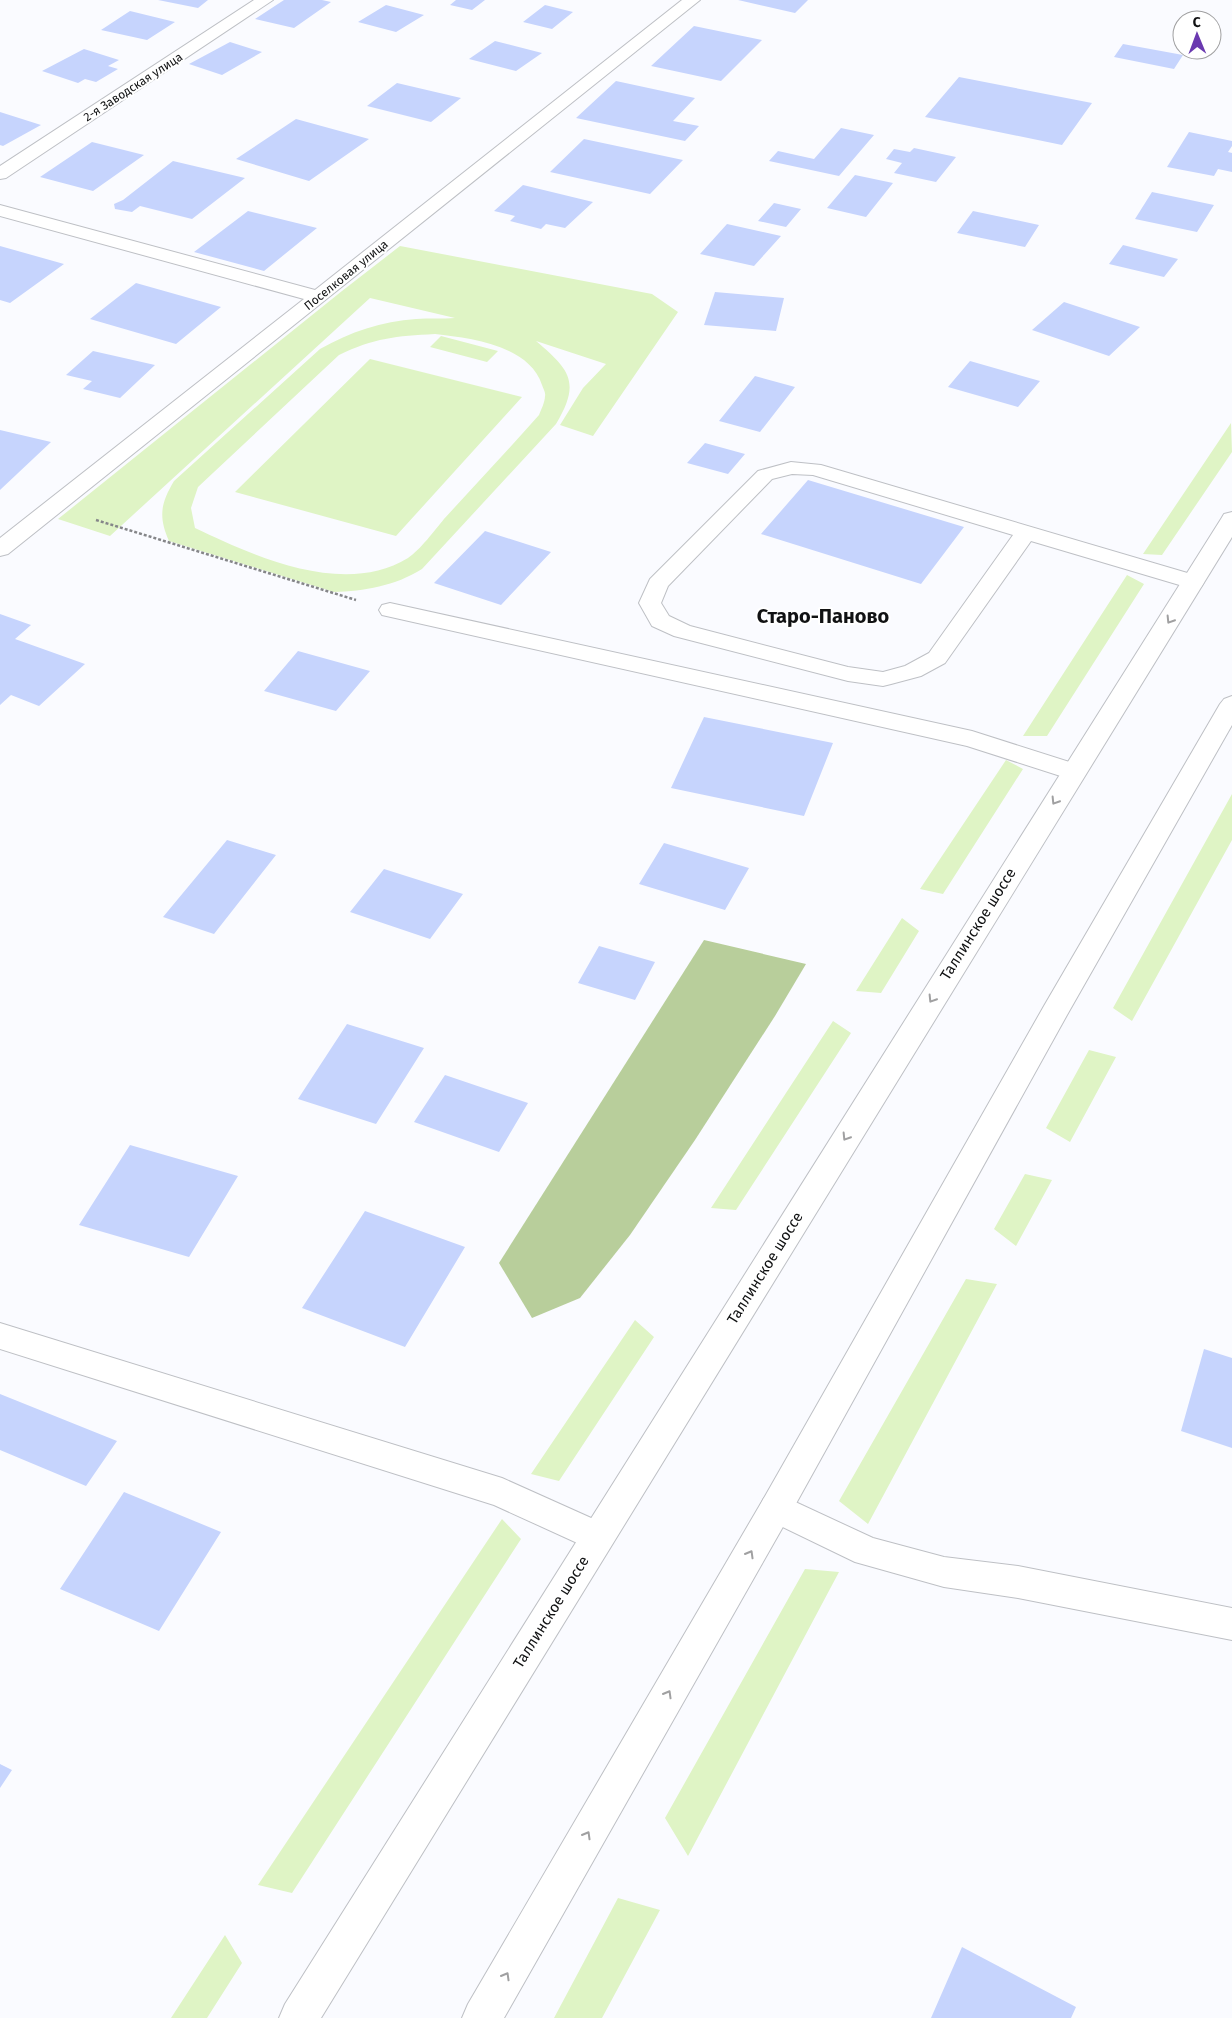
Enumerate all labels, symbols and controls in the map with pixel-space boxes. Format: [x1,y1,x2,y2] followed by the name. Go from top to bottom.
[1172,10,1222,60] north arrow
[1193,14,1201,31] text: С
[81,50,185,124] street label: 2-я Заводская улица
[301,237,391,313] street label: Поселковая улица
[757,604,889,628] district label: Старо-Паново
[1166,614,1176,623] one-way arrow
[1051,796,1061,805] one-way arrow
[936,865,1020,983] street label: Таллинское шоссе
[928,993,938,1002] one-way arrow
[843,1131,853,1140] one-way arrow
[723,1209,807,1327] street label: Таллинское шоссе
[743,1550,753,1559] one-way arrow
[509,1553,593,1671] street label: Таллинское шоссе
[662,1691,672,1700] one-way arrow
[581,1831,591,1840] one-way arrow
[500,1972,510,1981] one-way arrow

